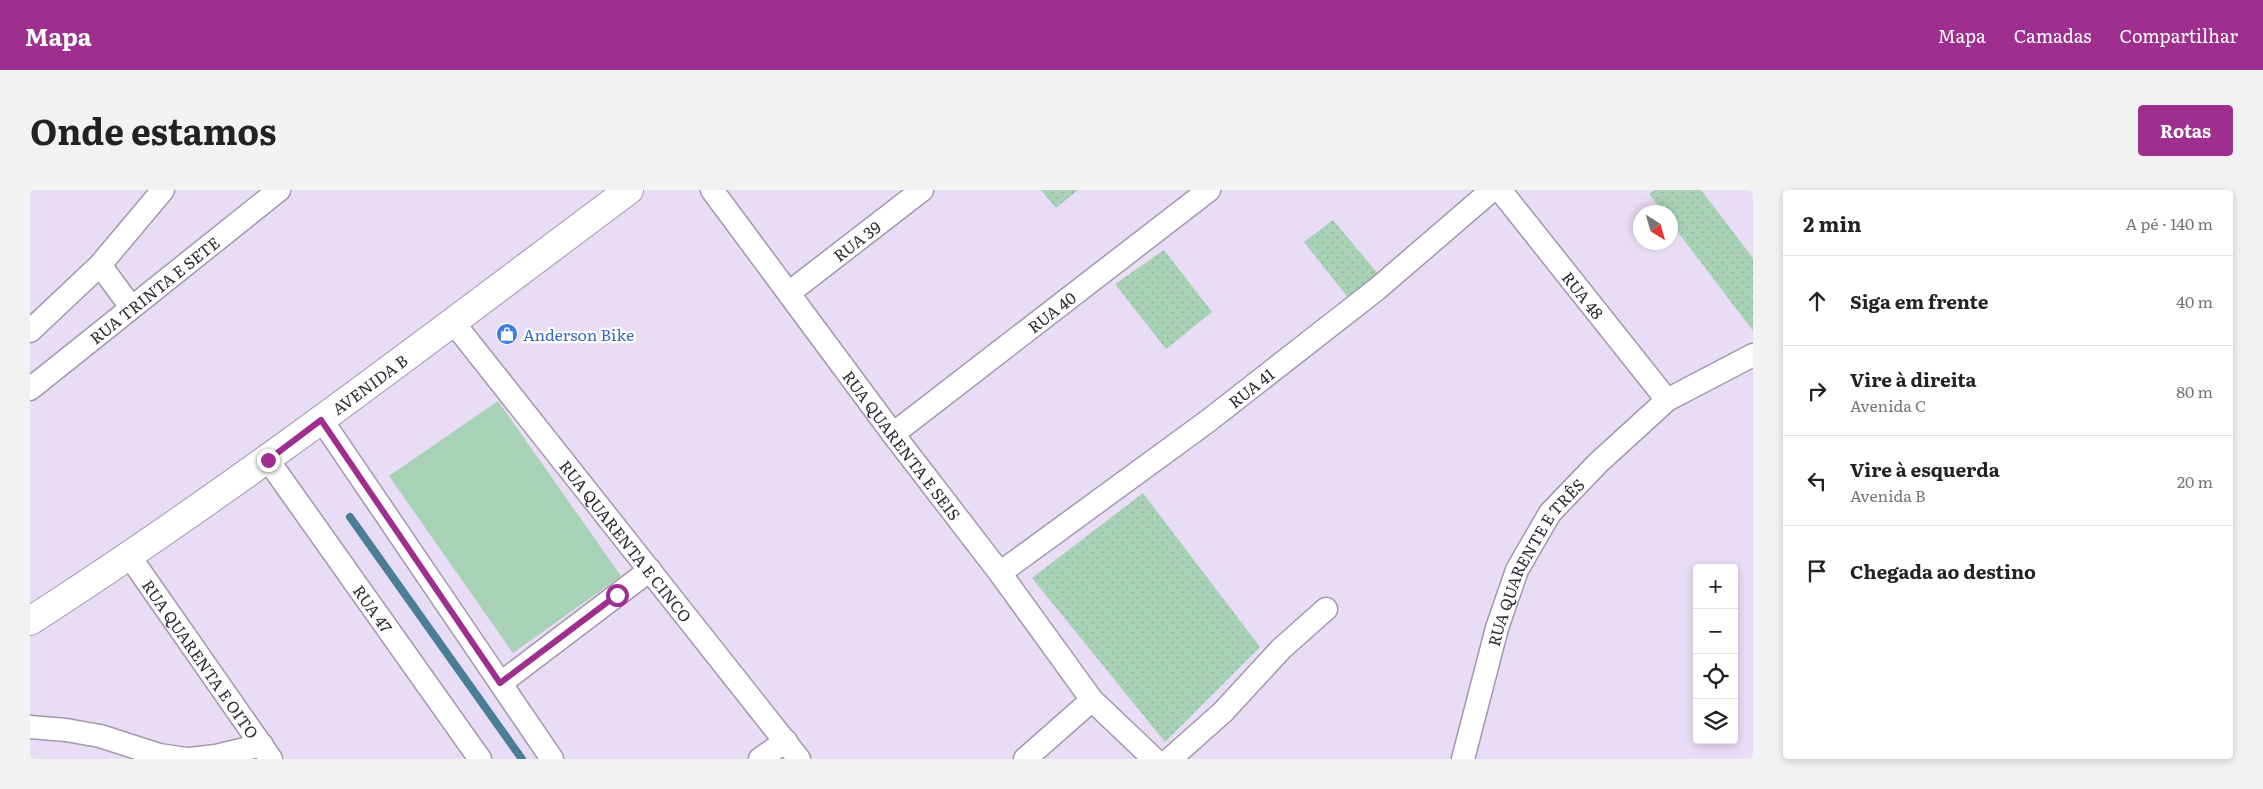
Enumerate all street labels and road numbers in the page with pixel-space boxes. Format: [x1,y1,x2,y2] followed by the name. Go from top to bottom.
[828,215,885,267] street label: RUA 39
[84,230,224,349] street label: RUA TRINTA E SETE
[1557,266,1610,324] street label: RUA 48
[1022,285,1081,338] street label: RUA 40
[327,348,412,420] street label: AVENIDA B
[1223,362,1279,413] street label: RUA 41
[837,365,967,525] street label: RUA QUARENTA E SEIS
[554,454,698,627] street label: RUA QUARENTA E CINCO
[1481,473,1589,649] street label: RUA QUARENTE E TRÊS
[137,574,265,743] street label: RUA QUARENTA E OITO
[348,580,399,637] street label: RUA 47

